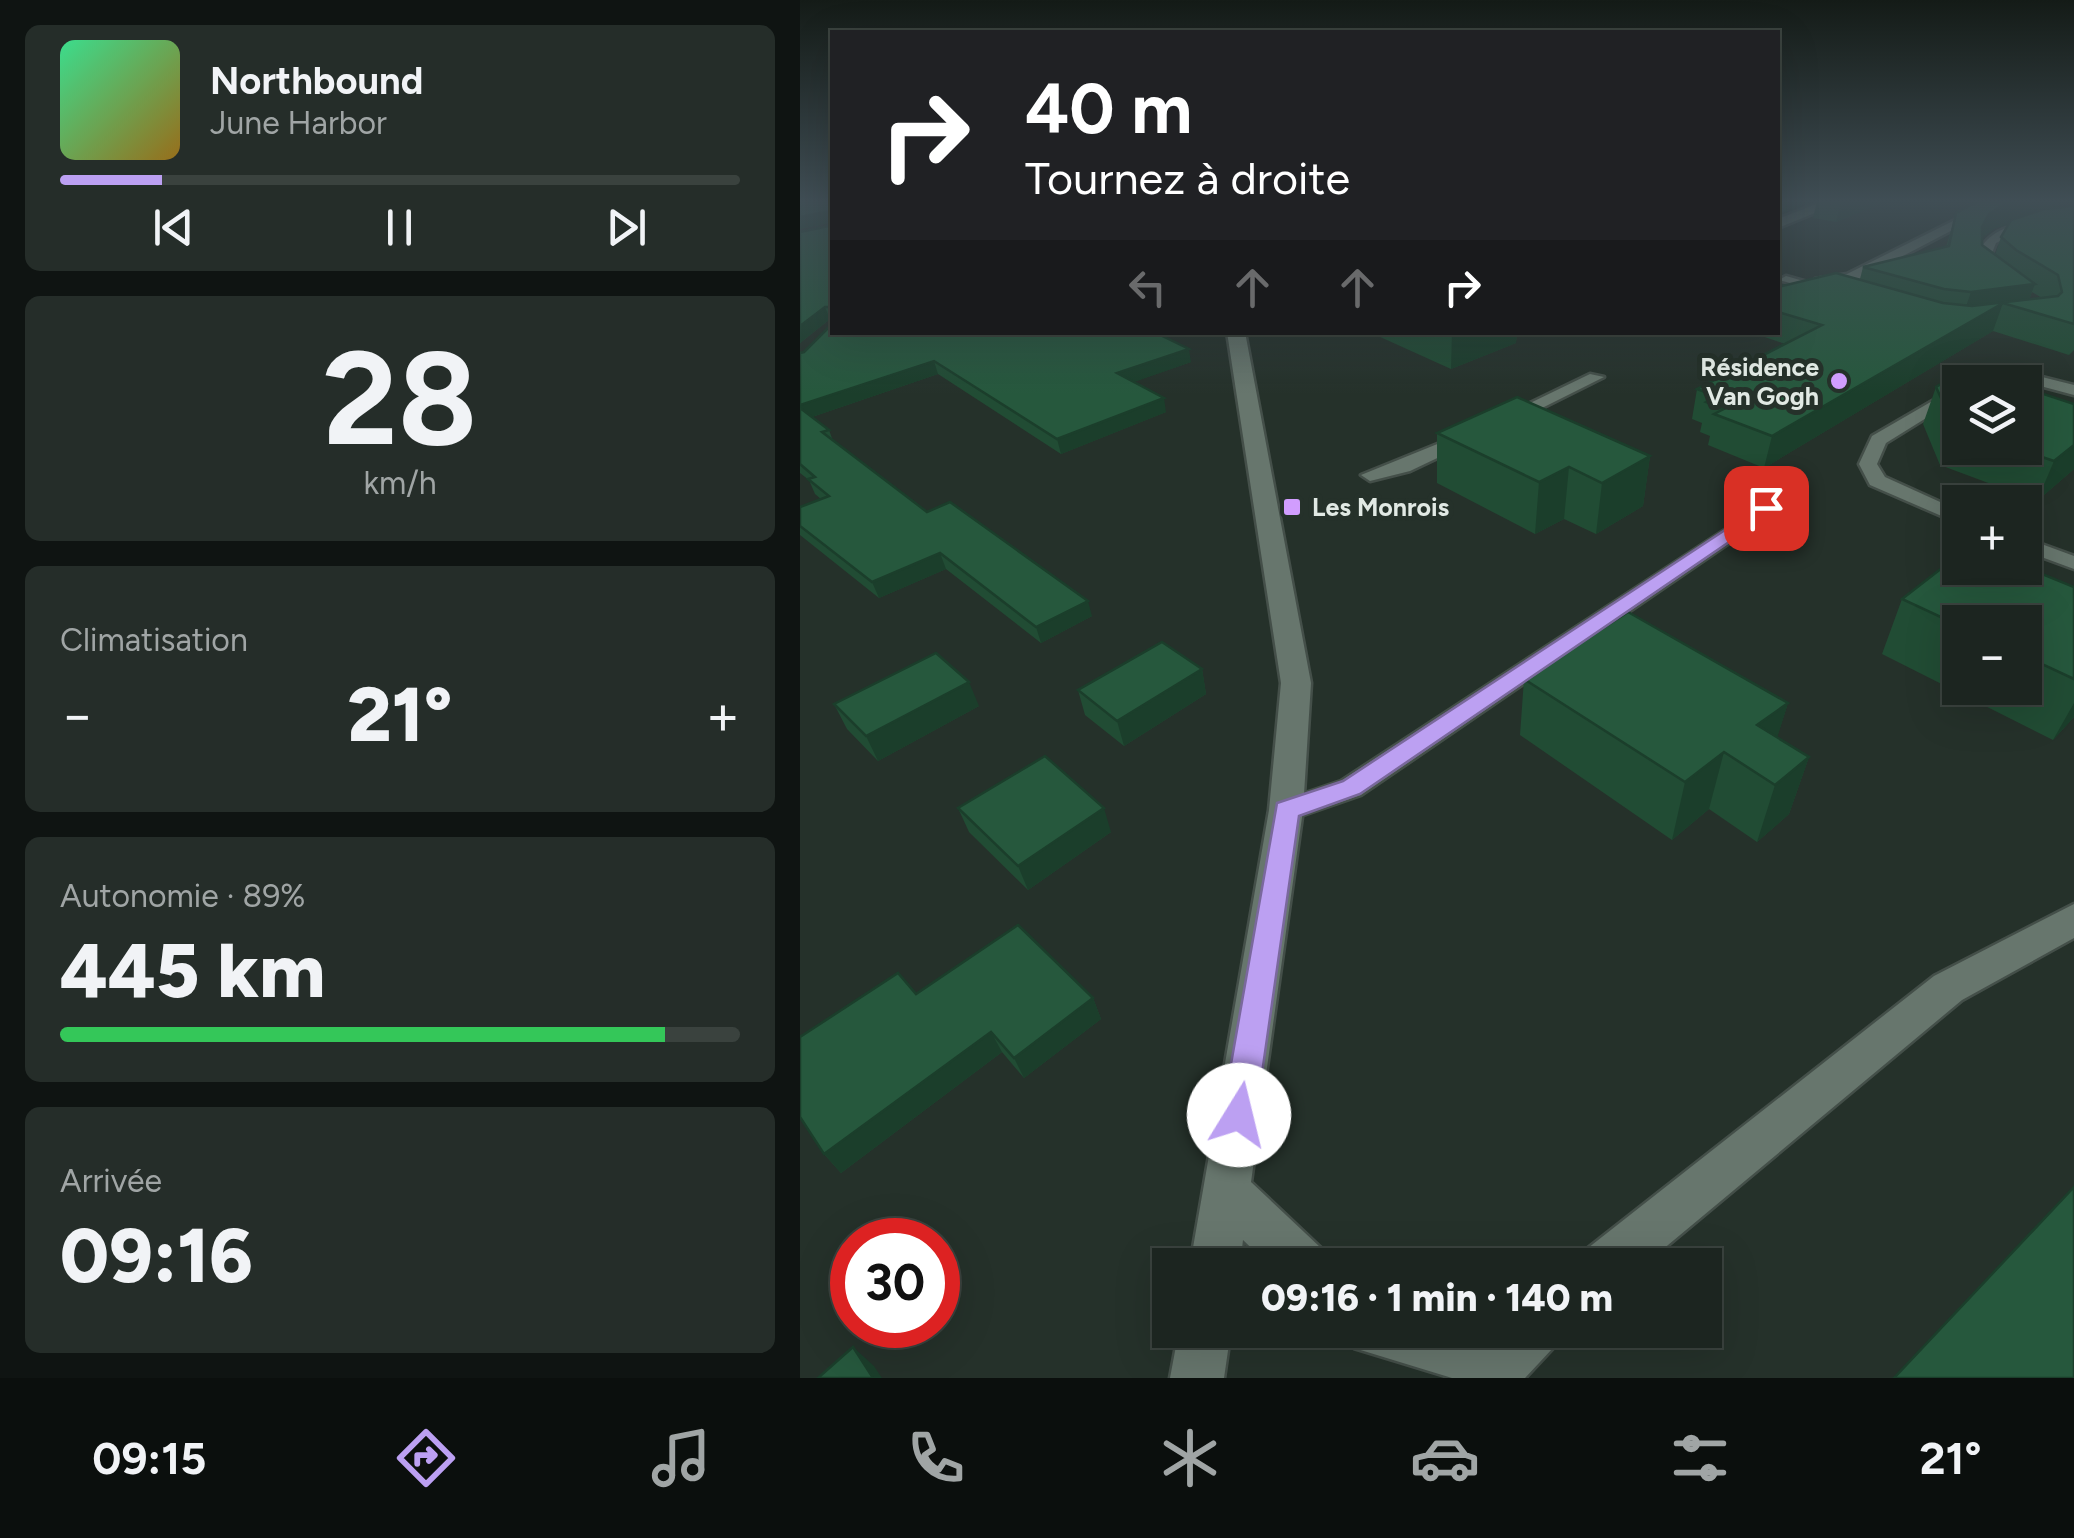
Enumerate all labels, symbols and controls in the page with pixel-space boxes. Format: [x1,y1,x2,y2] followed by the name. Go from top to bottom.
[210,58,423,104] text: Northbound
[1025,66,1192,151] text: 40 m
[860,70,990,200] icon: right
[210,104,387,142] text: June Harbor
[1025,151,1350,205] text: Tournez à droite
[146,200,201,255] icon: previous
[372,200,427,255] icon: pause
[599,200,654,255] icon: next
[1120,260,1175,315] icon: left
[1225,260,1280,315] icon: ahead
[1330,260,1385,315] icon: ahead
[1435,260,1490,315] icon: right
[323,321,477,477] text: 28
[1700,352,1819,411] place label: Résidence Van Gogh
[1942,365,2042,705] map controls
[1942,365,2042,465] button: layers
[1828,370,1850,392] marker: Résidence Van Gogh
[363,464,437,502] text: km/h
[1724,466,1809,551] pin
[1739,481,1794,536] icon: arrive
[1942,485,2042,585] button: +
[1312,492,1450,522] place label: Les Monrois
[1281,496,1303,518] marker: Les Monrois
[1942,605,2042,705] button: −
[60,621,248,659] text: Climatisation
[348,670,452,760] text: 21°
[60,682,94,748] text: −
[706,682,740,748] text: +
[60,877,306,915] text: Autonomie · 89%
[60,926,325,1016] text: 445 km
[1187,1063,1291,1167] position arrow
[60,1162,162,1200] text: Arrivée
[60,1211,253,1301] text: 09:16
[830,1218,960,1348] speed limit sign: 30
[1261,1275,1613,1321] text: 09:16 · 1 min · 140 m
[391,1423,461,1493] icon: directions
[646,1423,716,1493] icon: music
[901,1423,971,1493] icon: phone
[1155,1423,1225,1493] icon: climate
[1410,1423,1480,1493] icon: car
[1665,1423,1735,1493] icon: filters
[92,1431,206,1485] text: 09:15
[1919,1431,1982,1485] text: 21°

